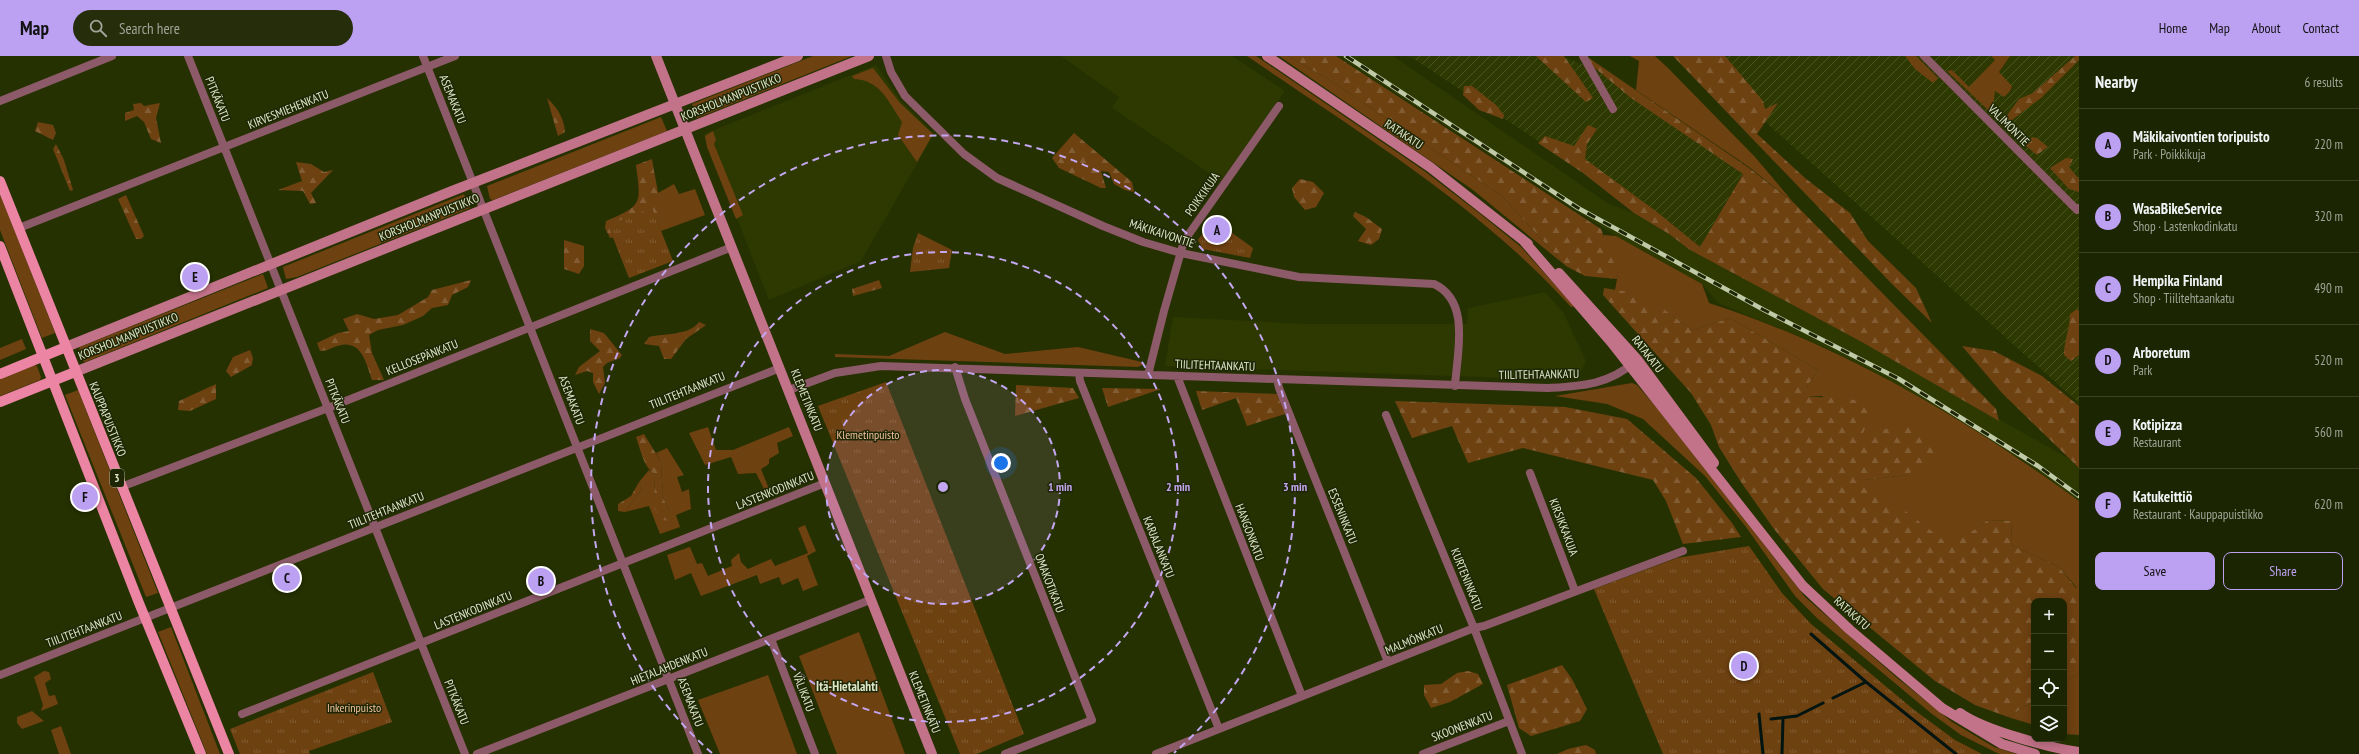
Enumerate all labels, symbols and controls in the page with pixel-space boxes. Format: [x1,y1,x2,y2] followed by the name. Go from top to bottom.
[73,10,353,46] search box
[20,16,49,40] text: Map
[87,17,109,39] icon: search
[119,19,180,38] text: Search here
[2159,19,2187,37] text: Home
[2209,19,2230,37] text: Map
[2252,19,2281,37] text: About
[2303,19,2339,37] text: Contact
[679,70,784,124] street label: KORSHOLMANPUISTIKKO
[2095,71,2138,93] text: Nearby
[436,72,470,126] street label: ASEMAKATU
[202,74,234,124] street label: PITKÄKATU
[2304,74,2343,91] text: 6 results
[245,86,331,132] street label: KIRVESMIEHENKATU
[1984,100,2033,149] street label: VALIMONTIE
[1382,116,1426,152] street label: RATAKATU
[2133,127,2270,146] text: Mäkikaivontien toripuisto
[2105,136,2111,153] text: A
[2314,136,2343,153] text: 220 m
[2133,146,2206,163] text: Park · Poikkikuja
[1182,169,1223,219] street label: POIKKIKUJA
[377,190,482,244] street label: KORSHOLMANPUISTIKKO
[2133,199,2222,218] text: WasaBikeService
[2105,208,2111,225] text: B
[2314,208,2343,225] text: 320 m
[1127,215,1197,251] street label: MÄKIKAIVONTIE
[1204,215,1230,245] pin: A
[2133,218,2237,235] text: Shop · Lastenkodinkatu
[182,262,208,292] pin: E
[2133,271,2223,290] text: Hempika Finland
[2105,280,2111,297] text: C
[2314,280,2343,297] text: 490 m
[2133,290,2235,307] text: Shop · Tiilitehtaankatu
[76,309,181,363] street label: KORSHOLMANPUISTIKKO
[1629,332,1667,376] street label: RATAKATU
[384,336,460,378] street label: KELLOSEPÄNKATU
[2133,343,2190,362] text: Arboretum
[2105,352,2111,369] text: D
[2314,352,2343,369] text: 520 m
[1175,356,1255,374] street label: TIILITEHTAANKATU
[2133,362,2152,379] text: Park
[1499,366,1579,382] street label: TIILITEHTAANKATU
[788,367,826,433] street label: KLEMETINKATU
[647,368,727,412] street label: TIILITEHTAANKATU
[556,373,588,427] street label: ASEMAKATU
[322,376,354,426] street label: PITKÄKATU
[86,379,130,459] street label: KAUPPAPUISTIKKO
[2133,415,2182,434] text: Kotipizza
[2105,424,2111,441] text: E
[2314,424,2343,441] text: 560 m
[836,427,900,442] park label: Klemetinpuisto
[2133,434,2181,451] text: Restaurant
[991,453,1011,473] your location
[734,468,816,512] street label: LASTENKODINKATU
[110,469,124,487] road number: 3
[1048,479,1072,494] text: 1 min
[1166,479,1190,494] text: 2 min
[1283,479,1307,494] text: 3 min
[936,480,950,494] centre of rings
[72,482,98,512] pin: F
[1325,486,1361,546] street label: ESSENINKATU
[2133,487,2192,506] text: Katukeittiö
[346,488,426,532] street label: TIILITEHTAANKATU
[1546,496,1582,558] street label: KIRSIKKAKUJA
[2105,496,2111,513] text: F
[2314,496,2343,513] text: 620 m
[1232,501,1268,563] street label: HANGONKATU
[2133,506,2263,523] text: Restaurant · Kauppapuistikko
[1140,514,1178,580] street label: KARJALANKATU
[1448,546,1486,612] street label: KURTENINKATU
[1032,551,1068,615] street label: OMAKOTIKATU
[2095,552,2215,590] button: Save
[2223,552,2343,590] button: Share
[274,563,300,593] pin: C
[528,566,554,596] pin: B
[432,588,514,632] street label: LASTENKODINKATU
[1831,593,1873,633] street label: RATAKATU
[2031,598,2067,742] map controls
[2031,598,2067,634] button: +
[44,608,124,650] street label: TIILITEHTAANKATU
[1383,621,1445,657] street label: MALMÖNKATU
[2031,634,2067,670] button: −
[628,644,710,688] street label: HIETALAHDENKATU
[1731,651,1757,681] pin: D
[789,669,818,714] street label: VÄLIKATU
[906,669,944,735] street label: KLEMETINKATU
[2031,670,2067,706] button: locate
[675,675,707,729] street label: ASEMAKATU
[441,677,473,727] street label: PITKÄKATU
[816,678,878,695] district label: Itä-Hietalahti
[327,700,381,715] park label: Inkerinpuisto
[2031,706,2067,742] button: layers
[1429,707,1495,745] street label: SKOONENKATU

